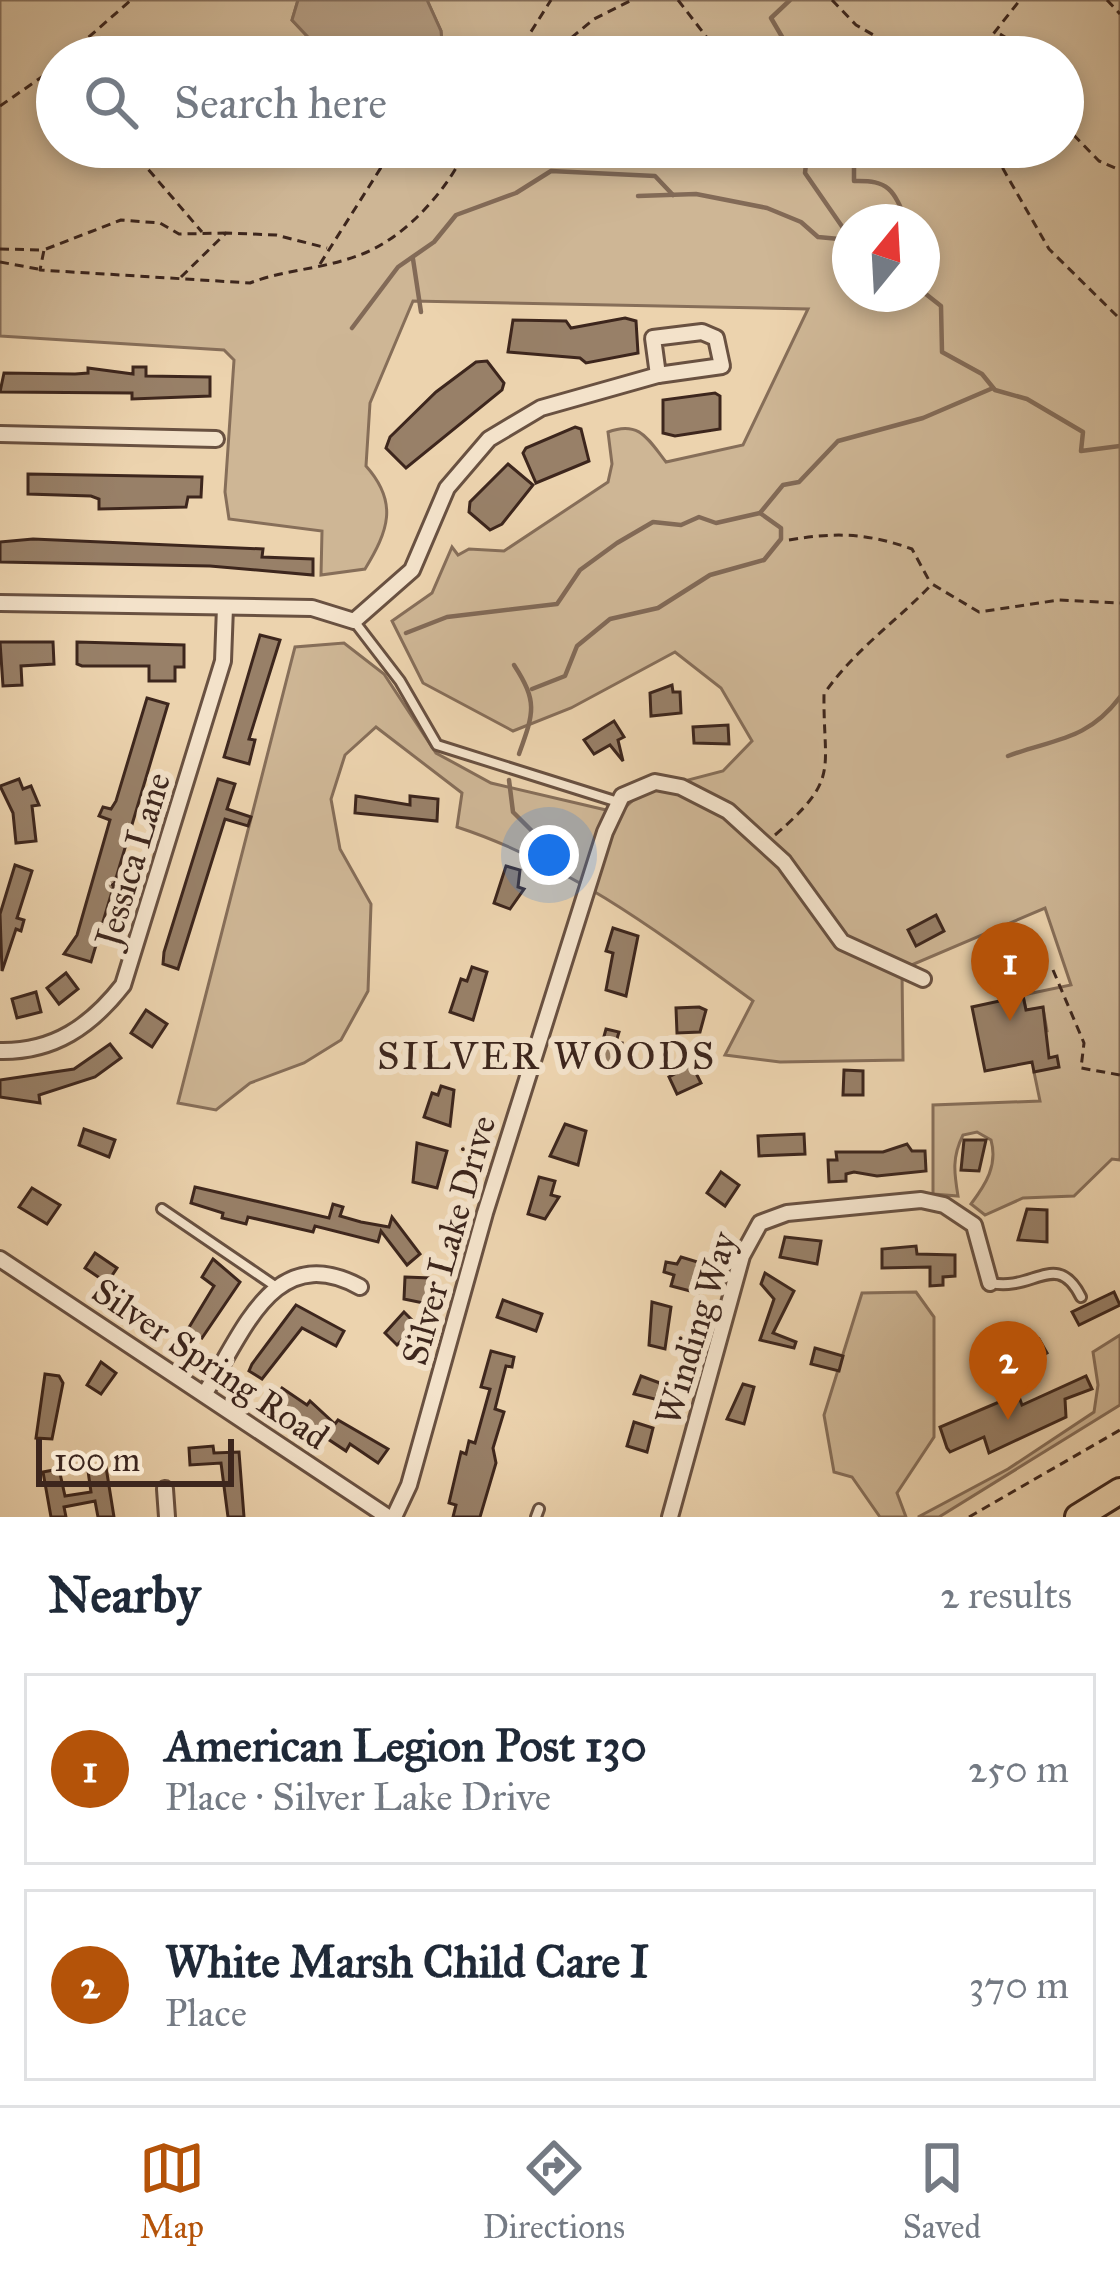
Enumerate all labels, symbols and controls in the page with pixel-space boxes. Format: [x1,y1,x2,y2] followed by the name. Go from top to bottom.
[36,36,1084,168] search box
[78,69,144,135] icon: search
[174,75,387,130] text: Search here
[832,204,940,312] north arrow
[85,767,180,955] street label: Jessica Lane
[519,825,579,885] your location
[971,922,1049,1021] pin: 1
[377,1032,717,1080] district label: SILVER WOODS
[392,1111,506,1370] street label: Silver Lake Drive
[646,1225,747,1430] street label: Winding Way
[84,1269,337,1459] street label: Silver Spring Road
[969,1321,1047,1420] pin: 2
[36,1433,234,1486] scale bar
[54,1440,140,1480] text: 100 m
[48,1564,200,1626] text: Nearby
[940,1571,1072,1619] text: 2 results
[165,1718,647,1773] text: American Legion Post 130
[82,1745,98,1793] text: 1
[968,1745,1069,1793] text: 250 m
[165,1773,551,1821] text: Place · Silver Lake Drive
[165,1934,649,1989] text: White Marsh Child Care I
[80,1961,100,2009] text: 2
[969,1961,1069,2009] text: 370 m
[165,1989,247,2037] text: Place
[139,2135,205,2247] tab: Map
[483,2135,625,2247] tab: Directions
[903,2135,981,2247] tab: Saved

